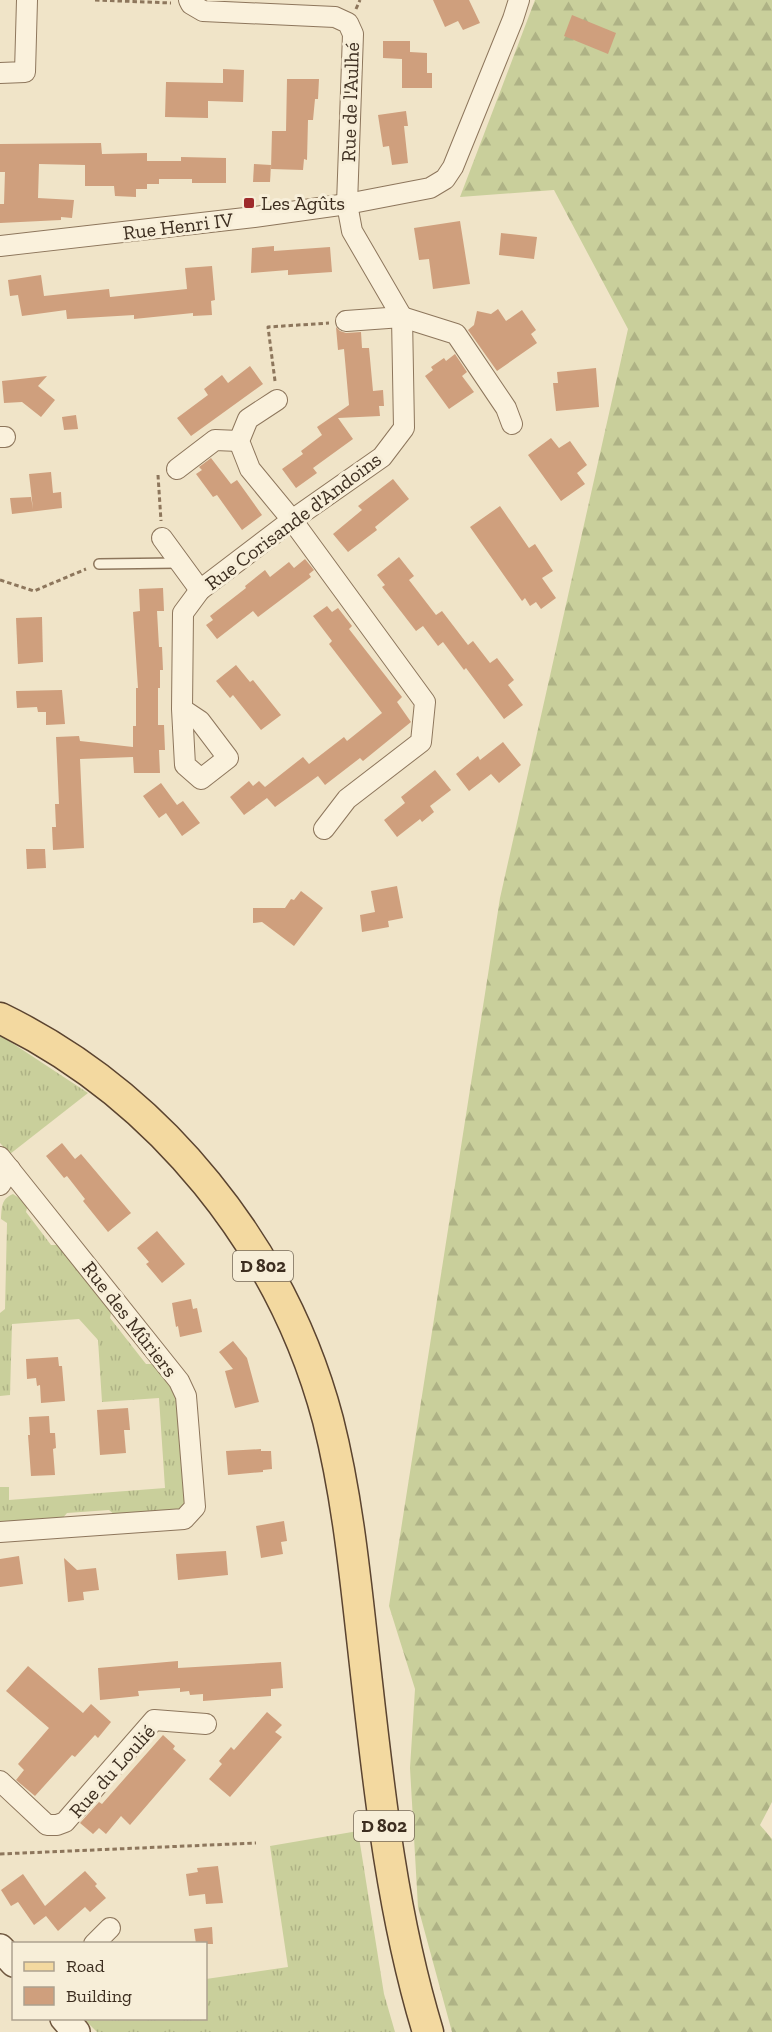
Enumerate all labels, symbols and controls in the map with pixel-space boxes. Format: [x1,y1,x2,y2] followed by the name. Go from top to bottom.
[336,42,364,162] street label: Rue de l'Aulhé
[261,191,345,215] place label: Les Agûts
[242,196,256,210] marker: Les Agûts
[121,207,235,245] street label: Rue Henri IV
[200,447,386,595] street label: Rue Corisande d'Andoins
[233,1251,293,1281] road number: D 802
[77,1256,183,1382] street label: Rue des Mûriers
[64,1720,160,1822] street label: Rue du Loulié
[354,1811,414,1841] road number: D 802
[12,1942,207,2020] legend
[66,1955,105,1977] text: Road
[66,1985,132,2007] text: Building

